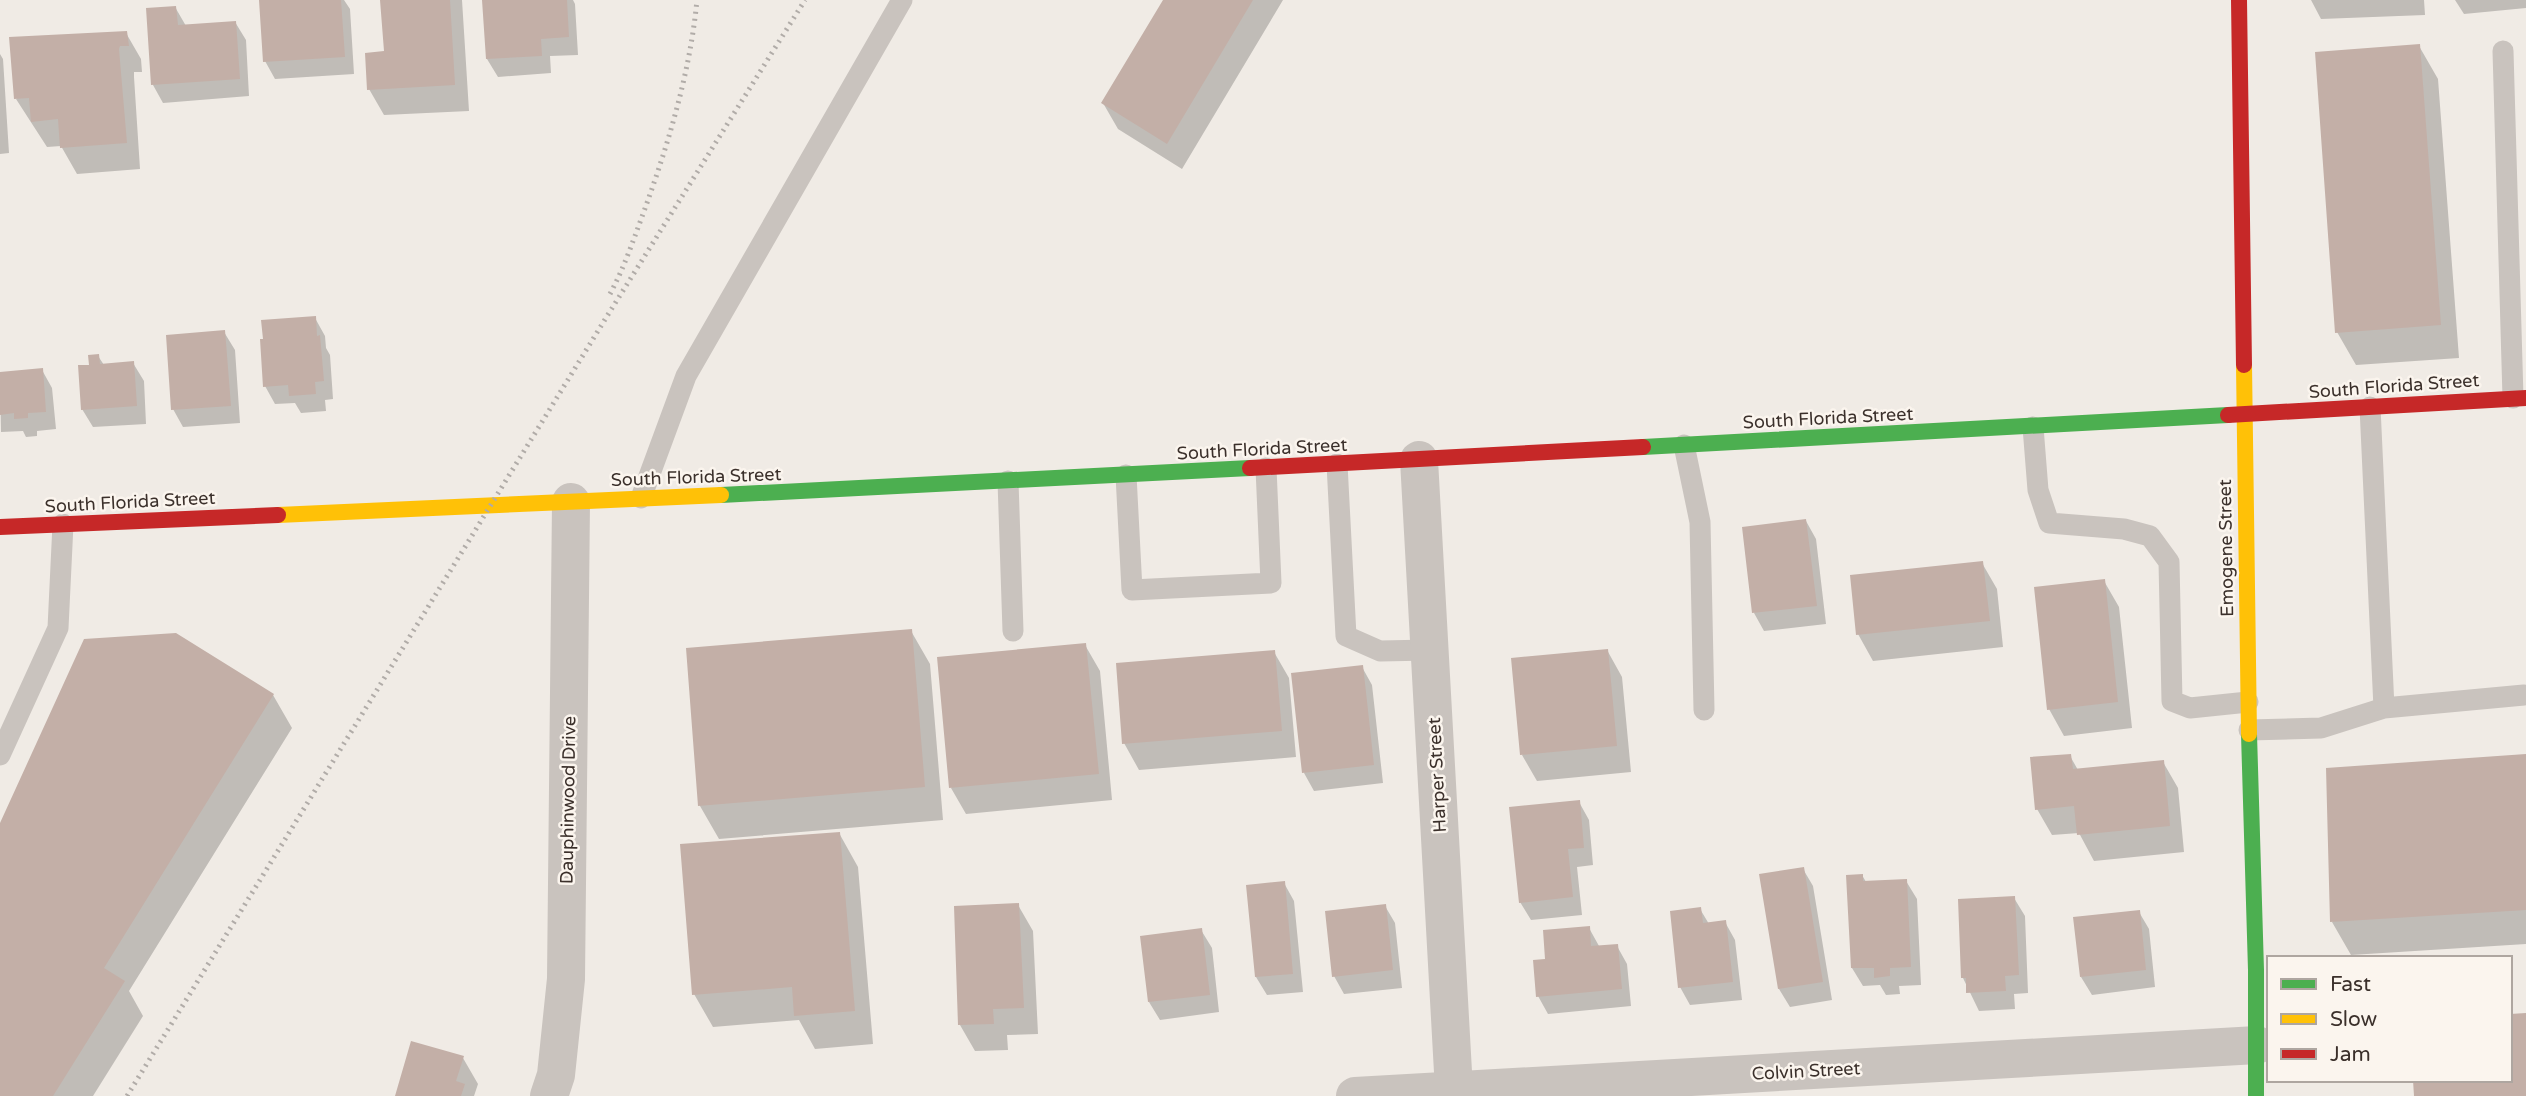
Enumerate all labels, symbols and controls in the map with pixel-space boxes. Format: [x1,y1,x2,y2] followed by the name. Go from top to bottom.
[2308,369,2480,403] street label: South Florida Street
[1742,403,1914,433] street label: South Florida Street
[1176,434,1348,464] street label: South Florida Street
[610,463,782,491] street label: South Florida Street
[2214,479,2238,617] street label: Emogene Street
[44,487,216,517] street label: South Florida Street
[556,716,580,884] street label: Dauphinwood Drive
[1423,717,1451,833] street label: Harper Street
[2267,956,2512,1082] legend
[2330,972,2371,997] text: Fast
[2330,1007,2378,1032] text: Slow
[2330,1042,2371,1067] text: Jam
[1751,1057,1861,1085] street label: Colvin Street

